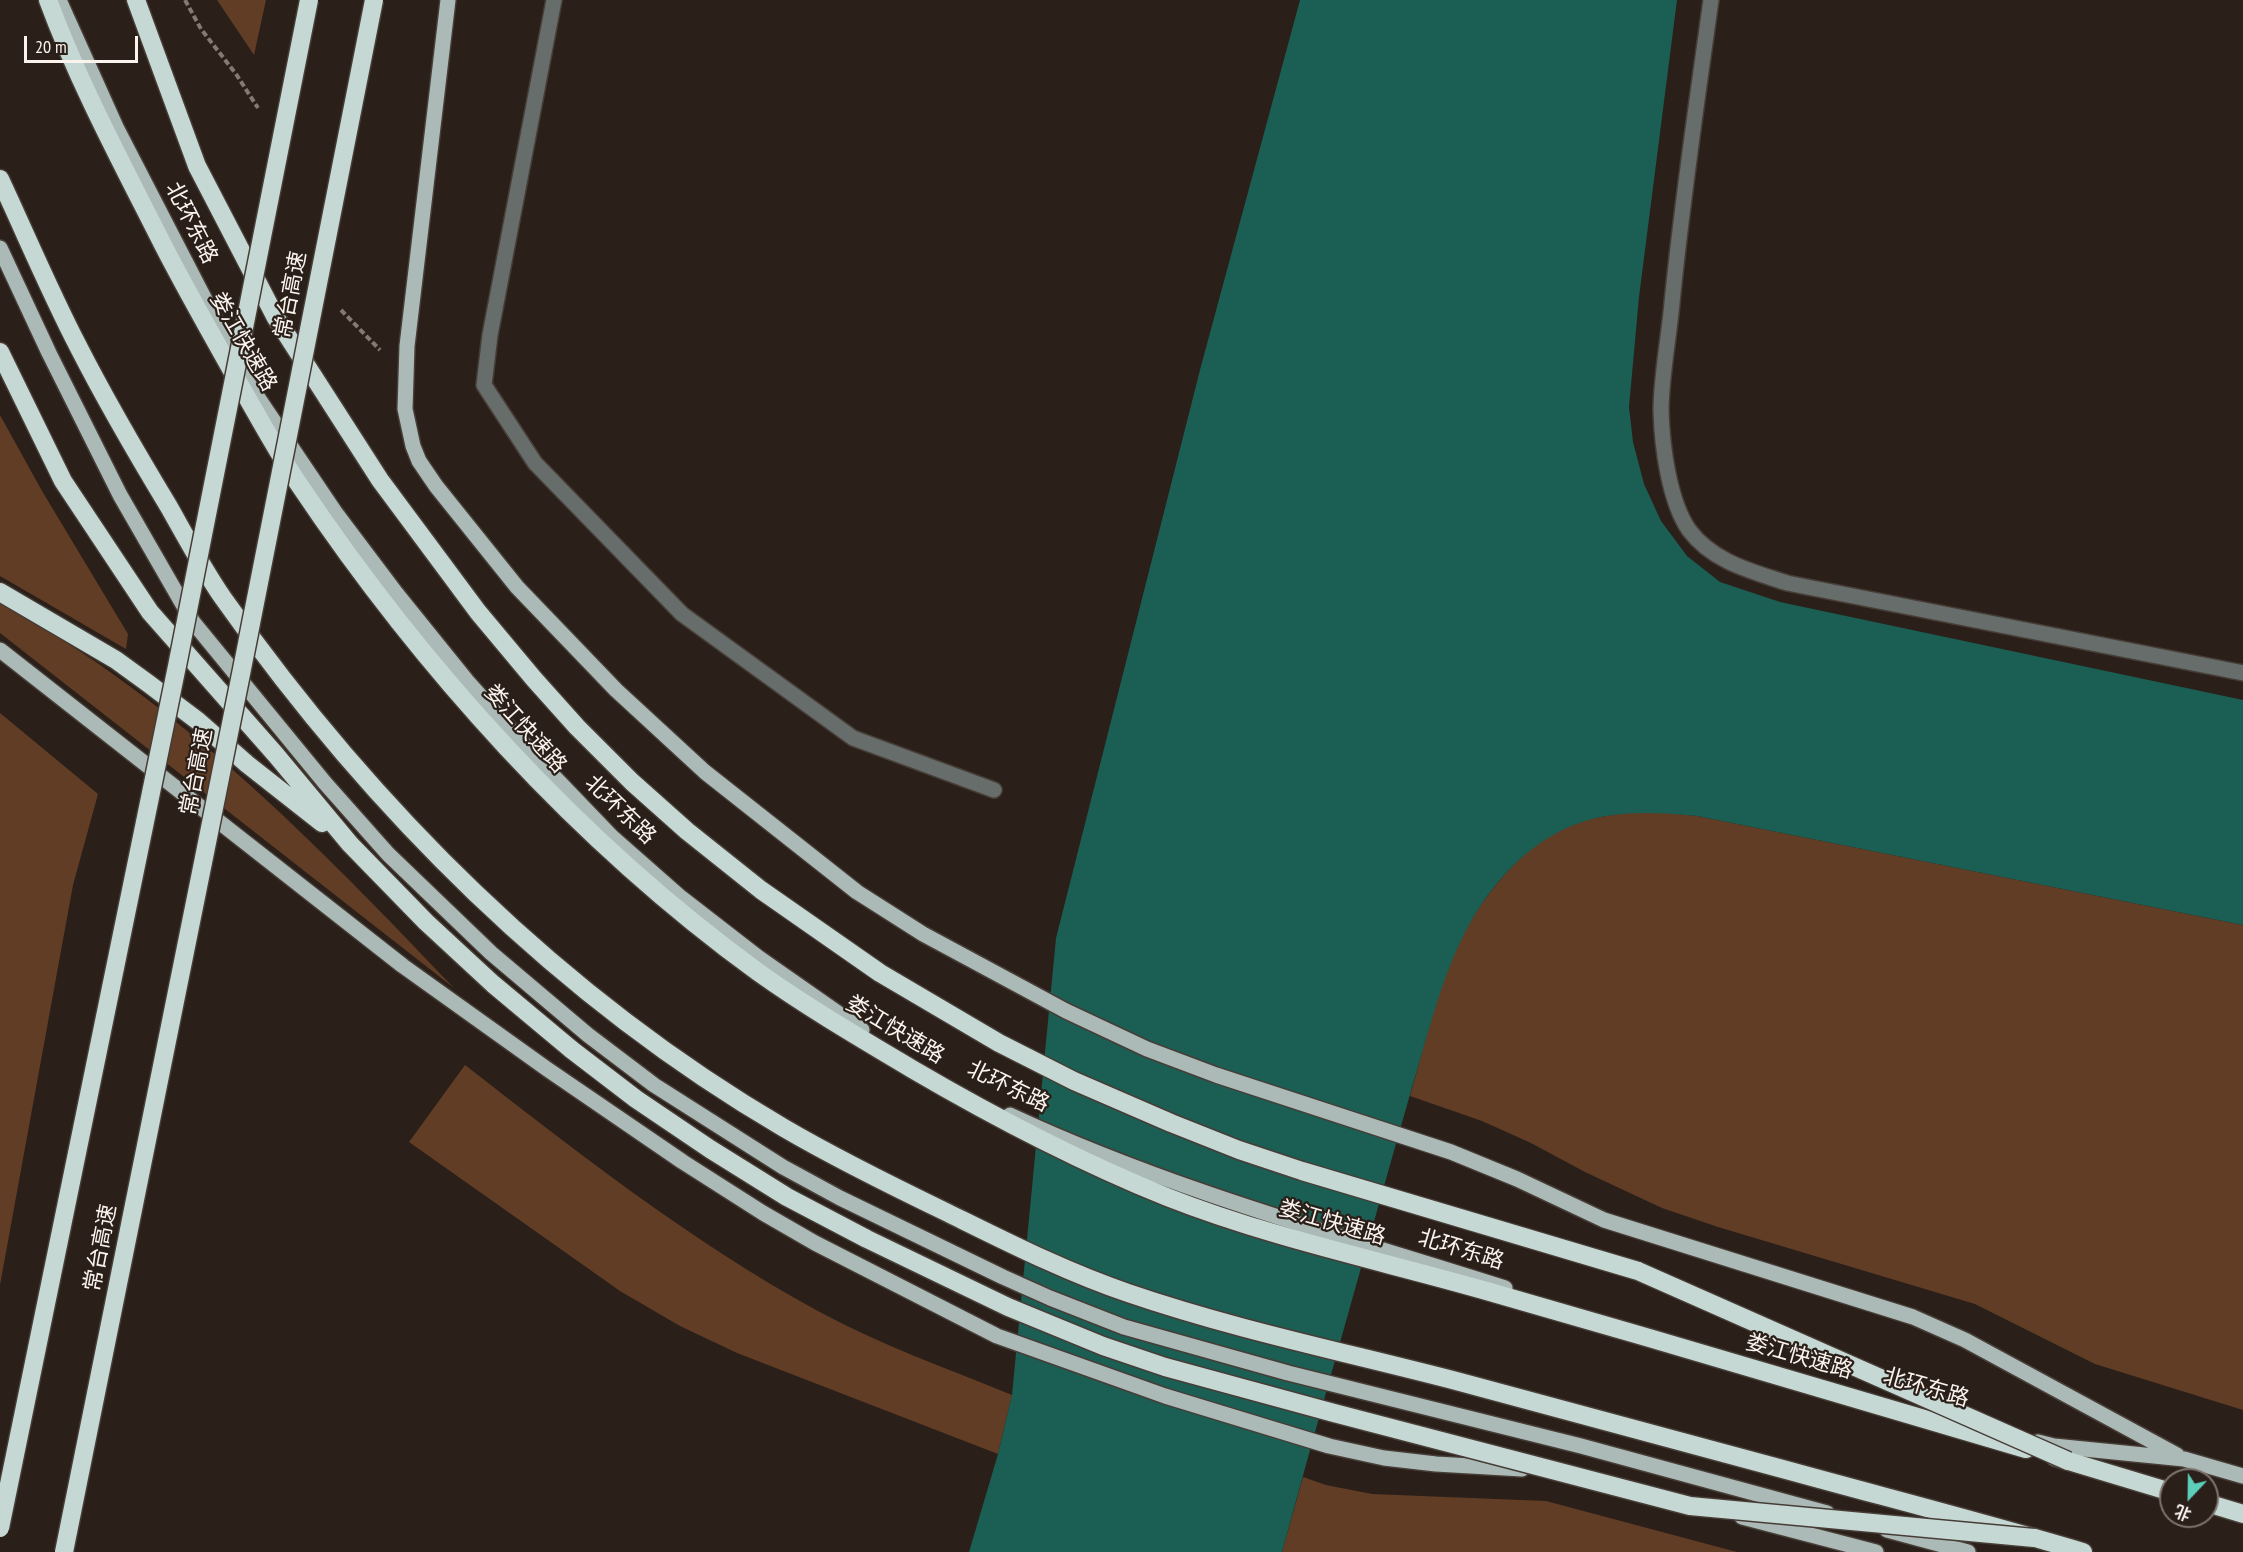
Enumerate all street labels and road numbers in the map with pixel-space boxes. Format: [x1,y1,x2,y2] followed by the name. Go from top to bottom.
[159,178,223,268] street label: 北环东路
[270,249,312,341] street label: 常台高速
[204,288,282,396] street label: 娄江快速路
[478,679,572,779] street label: 娄江快速路
[176,726,218,818] street label: 常台高速
[579,770,661,850] street label: 北环东路
[841,990,949,1070] street label: 娄江快速路
[963,1056,1053,1118] street label: 北环东路
[1275,1195,1389,1251] street label: 娄江快速路
[80,1202,122,1294] street label: 常台高速
[1415,1225,1507,1275] street label: 北环东路
[1742,1329,1856,1385] street label: 娄江快速路
[1880,1363,1972,1413] street label: 北环东路

